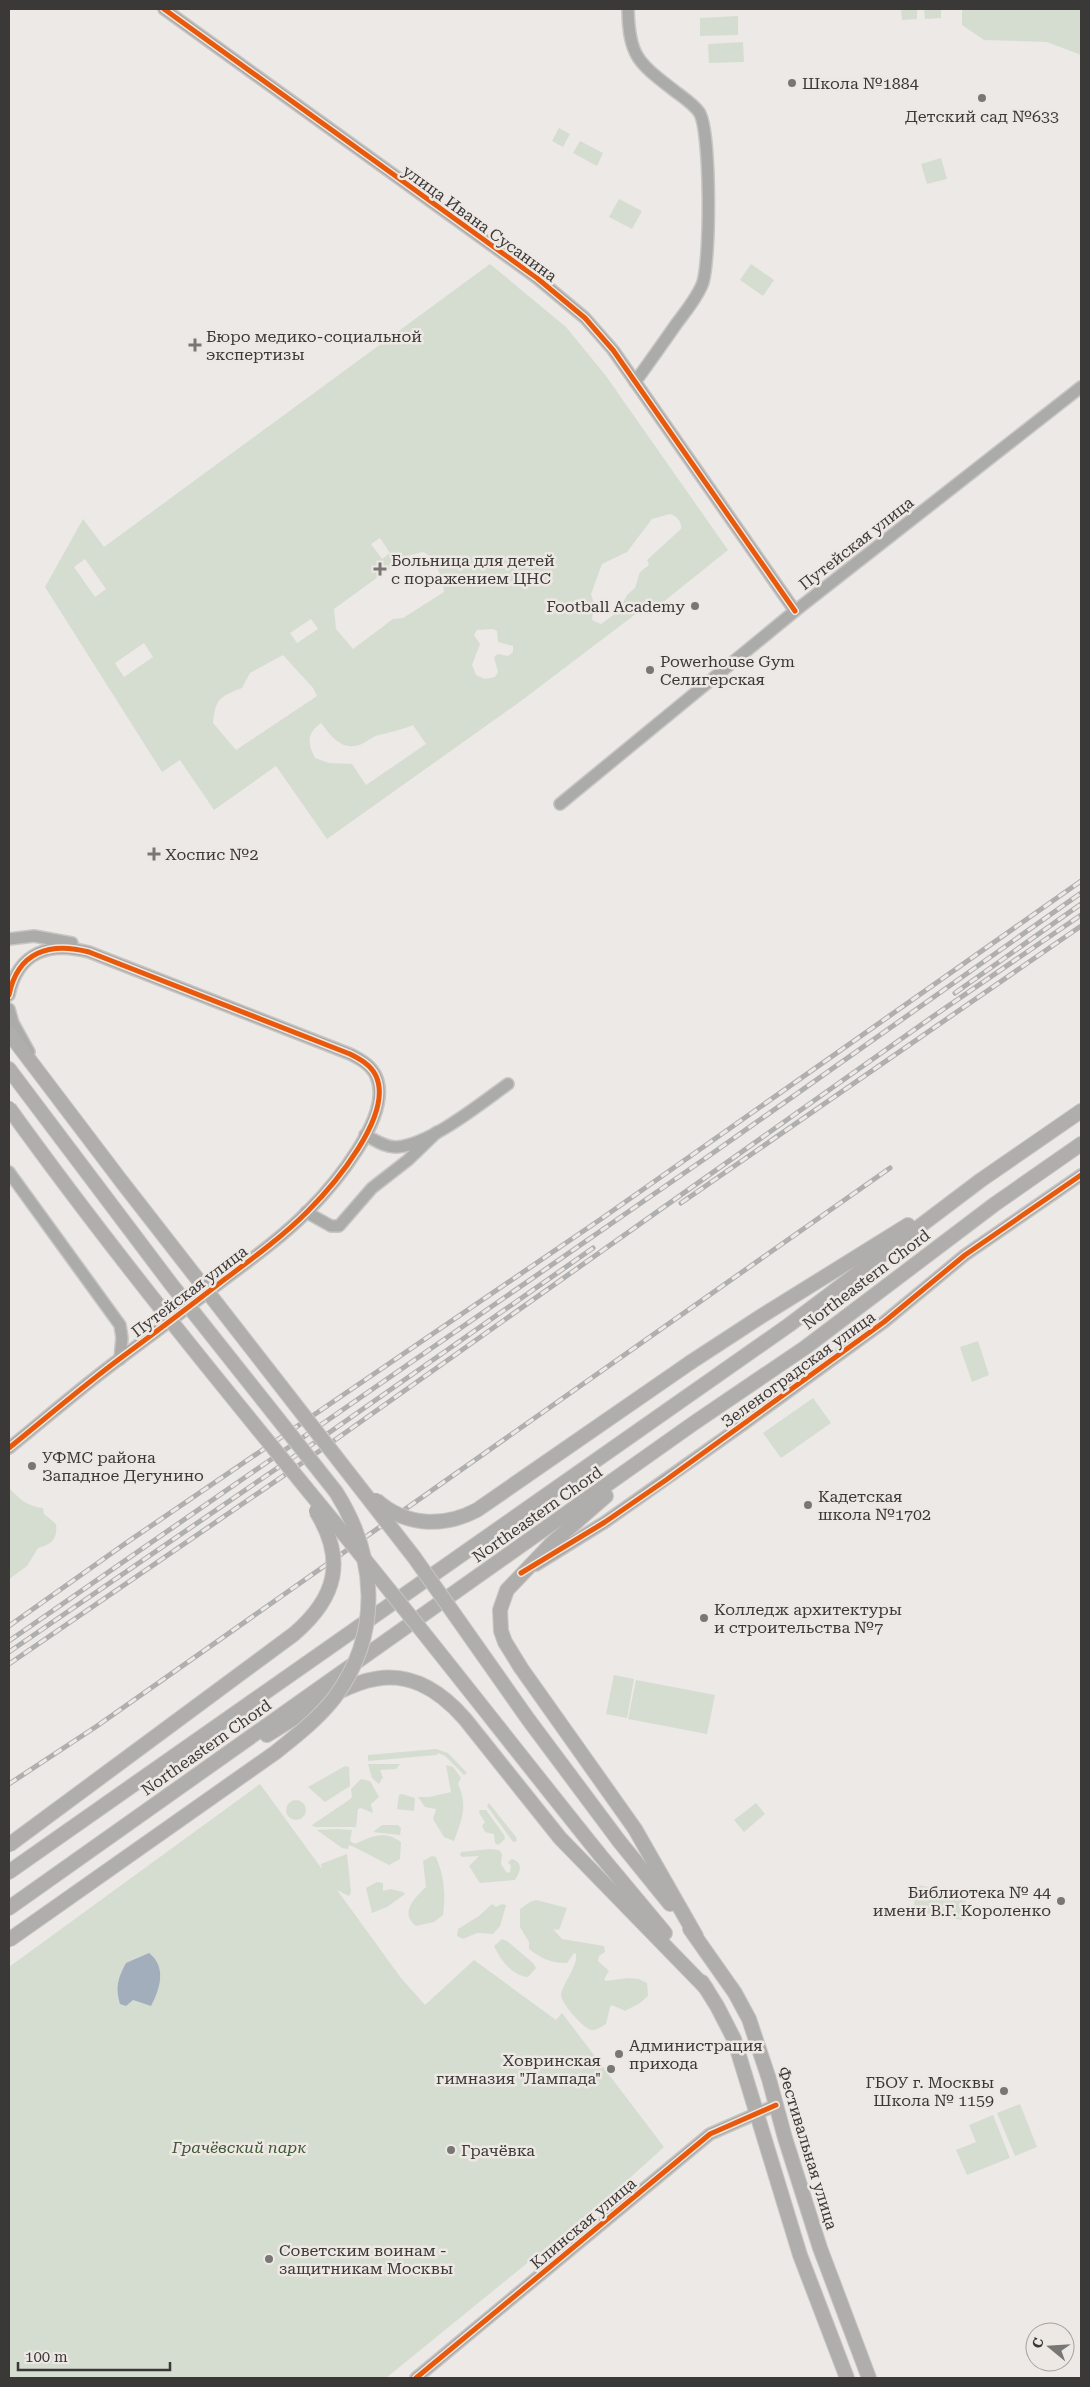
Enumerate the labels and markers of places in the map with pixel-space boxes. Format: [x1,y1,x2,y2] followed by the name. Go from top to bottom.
[802,74,919,93] place label: Школа №1884
[786,77,798,89] marker: Школа №1884
[976,92,988,104] marker: Детский сад №633
[905,107,1059,126] place label: Детский сад №633
[206,327,422,364] place label: Бюро медико-социальной экспертизы
[188,338,202,352] marker: Бюро медико-социальной экспертизы
[391,551,555,588] place label: Больница для детей с поражением ЦНС
[373,562,387,576] marker: Больница для детей с поражением ЦНС
[546,597,686,616] place label: Football Academy
[689,600,701,612] marker: Football Academy
[660,652,795,689] place label: Powerhouse Gym Селигерская
[644,664,656,676] marker: Powerhouse Gym Селигерская
[165,845,258,864] place label: Хоспис №2
[147,847,161,861] marker: Хоспис №2
[42,1448,204,1485] place label: УФМС района Западное Дегунино
[26,1460,38,1472] marker: УФМС района Западное Дегунино
[818,1487,931,1524] place label: Кадетская школа №1702
[802,1499,814,1511] marker: Кадетская школа №1702
[714,1600,902,1637] place label: Колледж архитектуры и строительства №7
[698,1612,710,1624] marker: Колледж архитектуры и строительства №7
[873,1883,1051,1920] place label: Библиотека № 44 имени В.Г. Короленко
[1055,1895,1067,1907] marker: Библиотека № 44 имени В.Г. Короленко
[629,2036,763,2073] place label: Администрация прихода
[613,2048,625,2060] marker: Администрация прихода
[436,2051,601,2088] place label: Ховринская гимназия "Лампада"
[605,2063,617,2075] marker: Ховринская гимназия "Лампада"
[865,2073,994,2110] place label: ГБОУ г. Москвы Школа № 1159
[998,2085,1010,2097] marker: ГБОУ г. Москвы Школа № 1159
[461,2141,535,2160] place label: Грачёвка
[445,2144,457,2156] marker: Грачёвка
[279,2241,453,2278] place label: Советским воинам - защитникам Москвы
[263,2253,275,2265] marker: Советским воинам - защитникам Москвы

